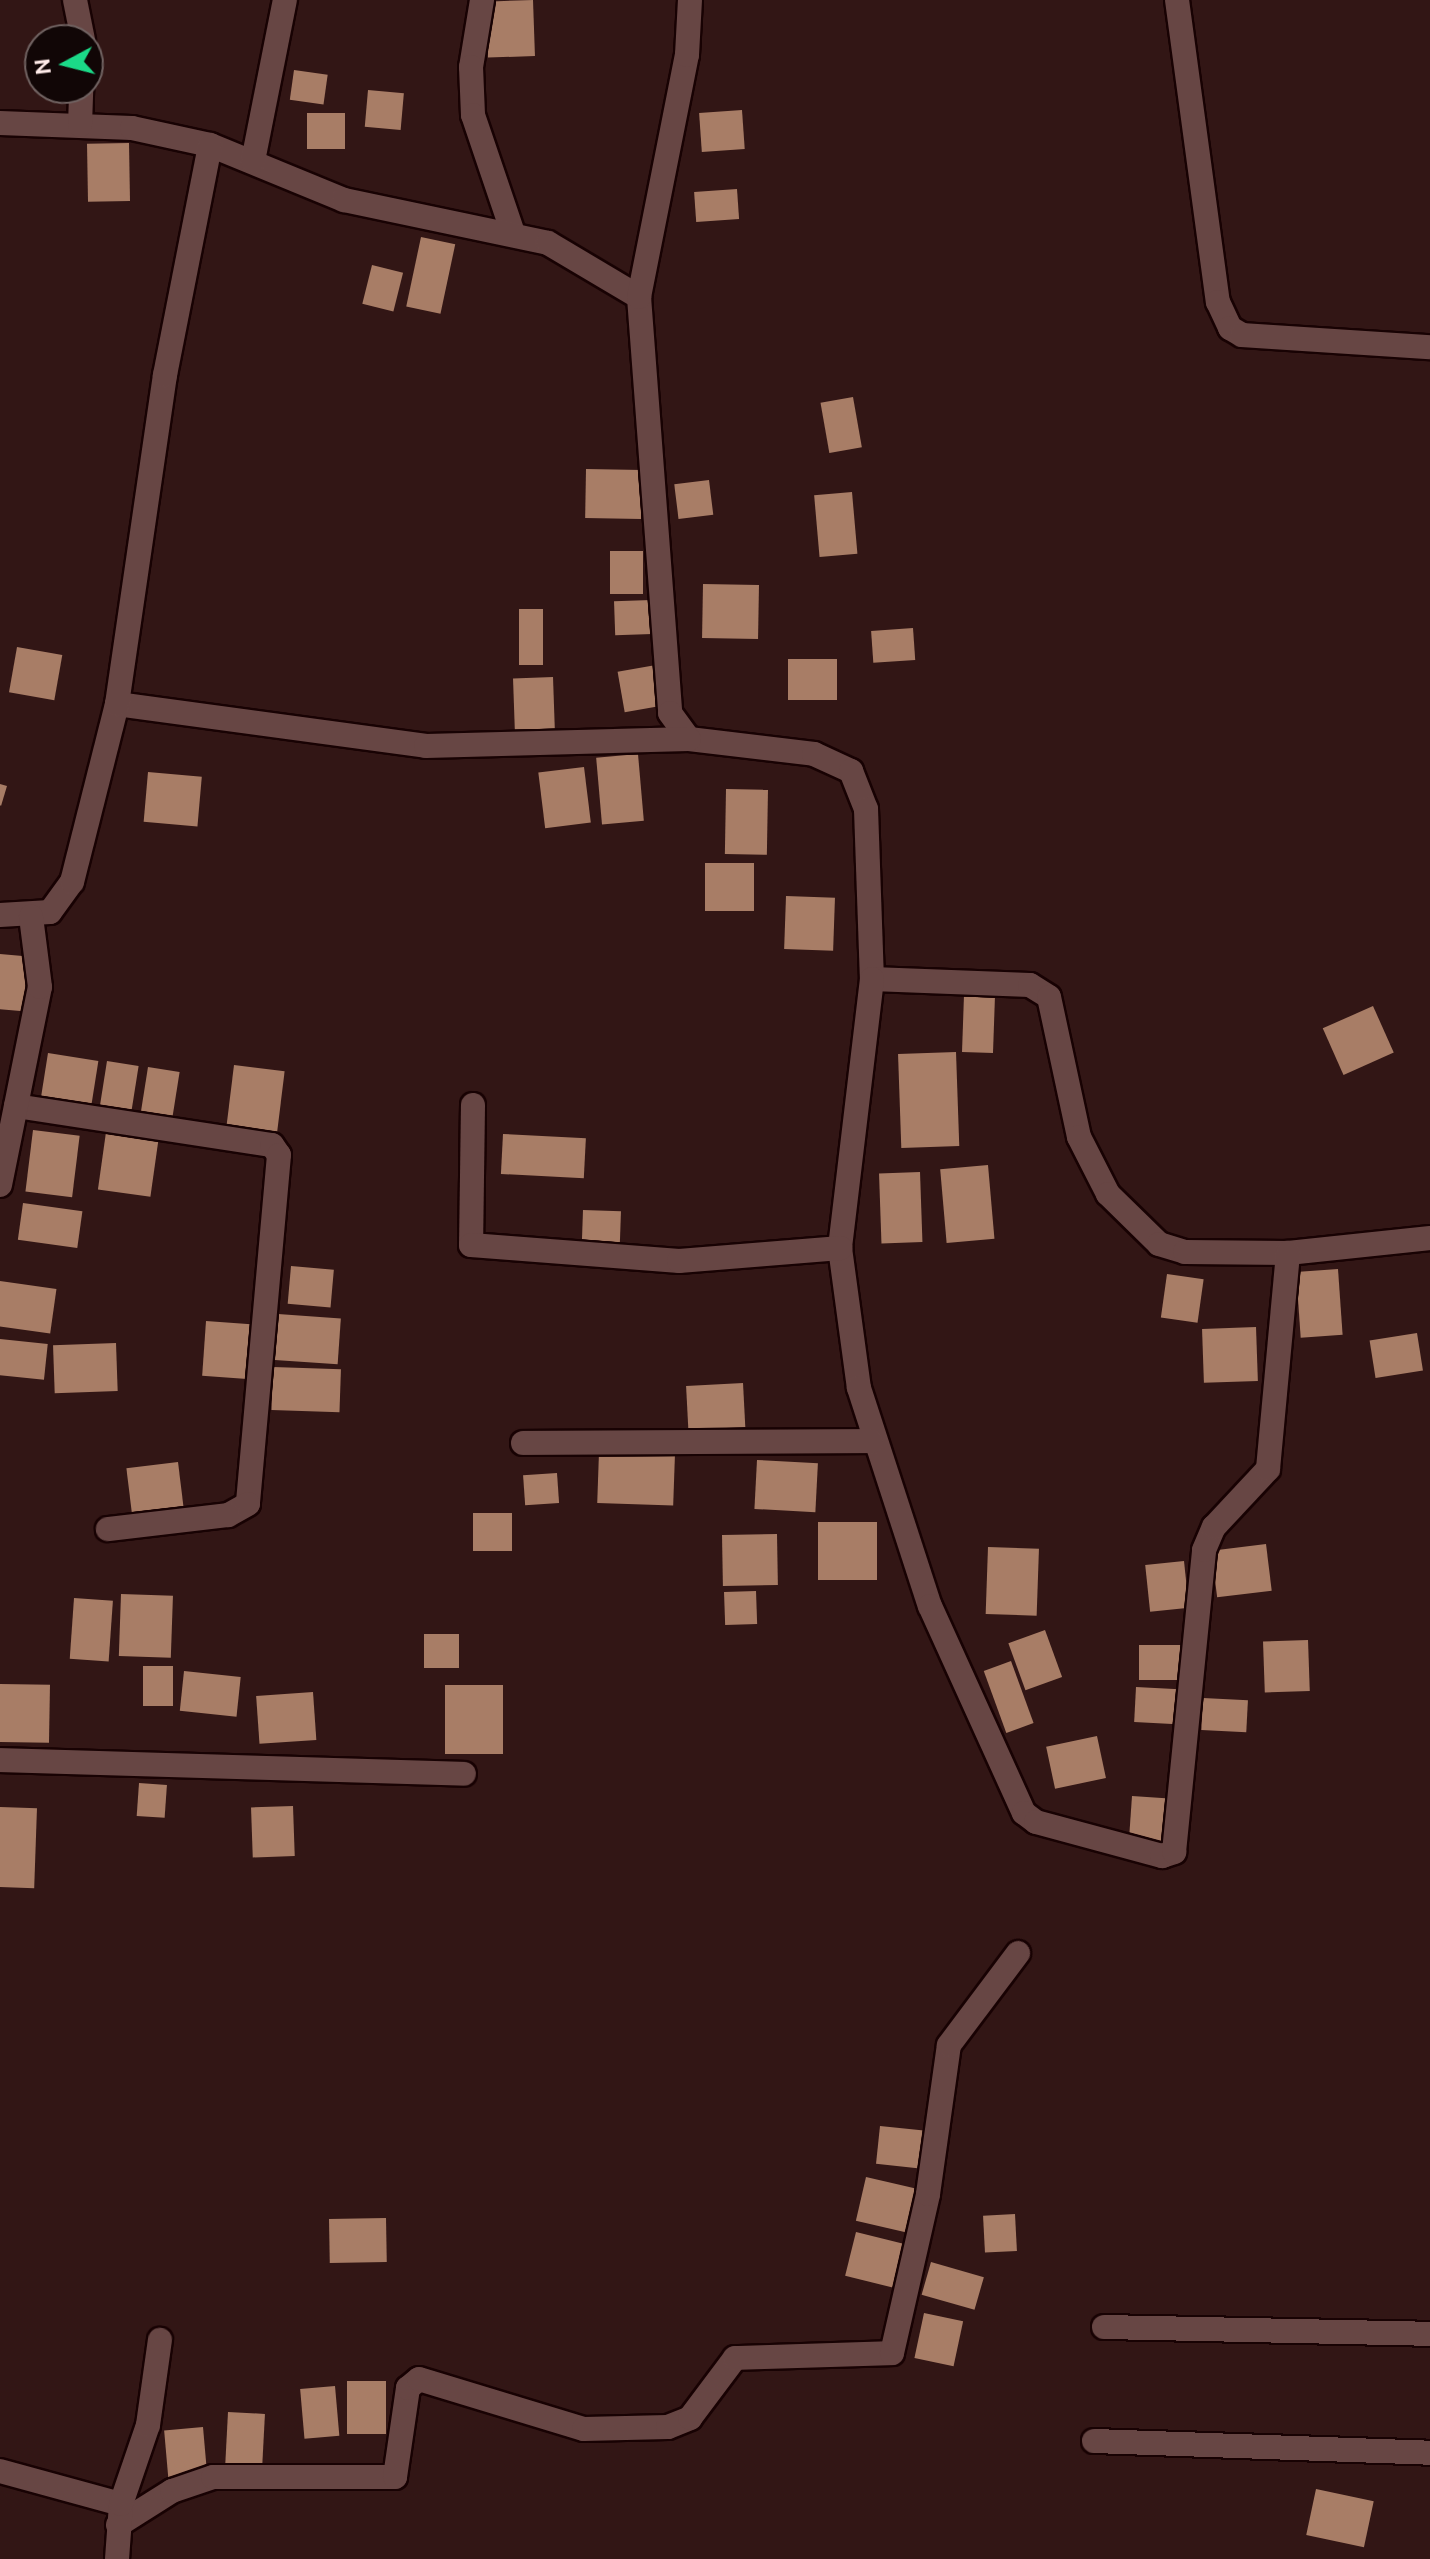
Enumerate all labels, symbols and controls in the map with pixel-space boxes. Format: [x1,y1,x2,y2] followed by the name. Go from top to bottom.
[24,24,104,104] north arrow
[28,57,55,76] text: N

